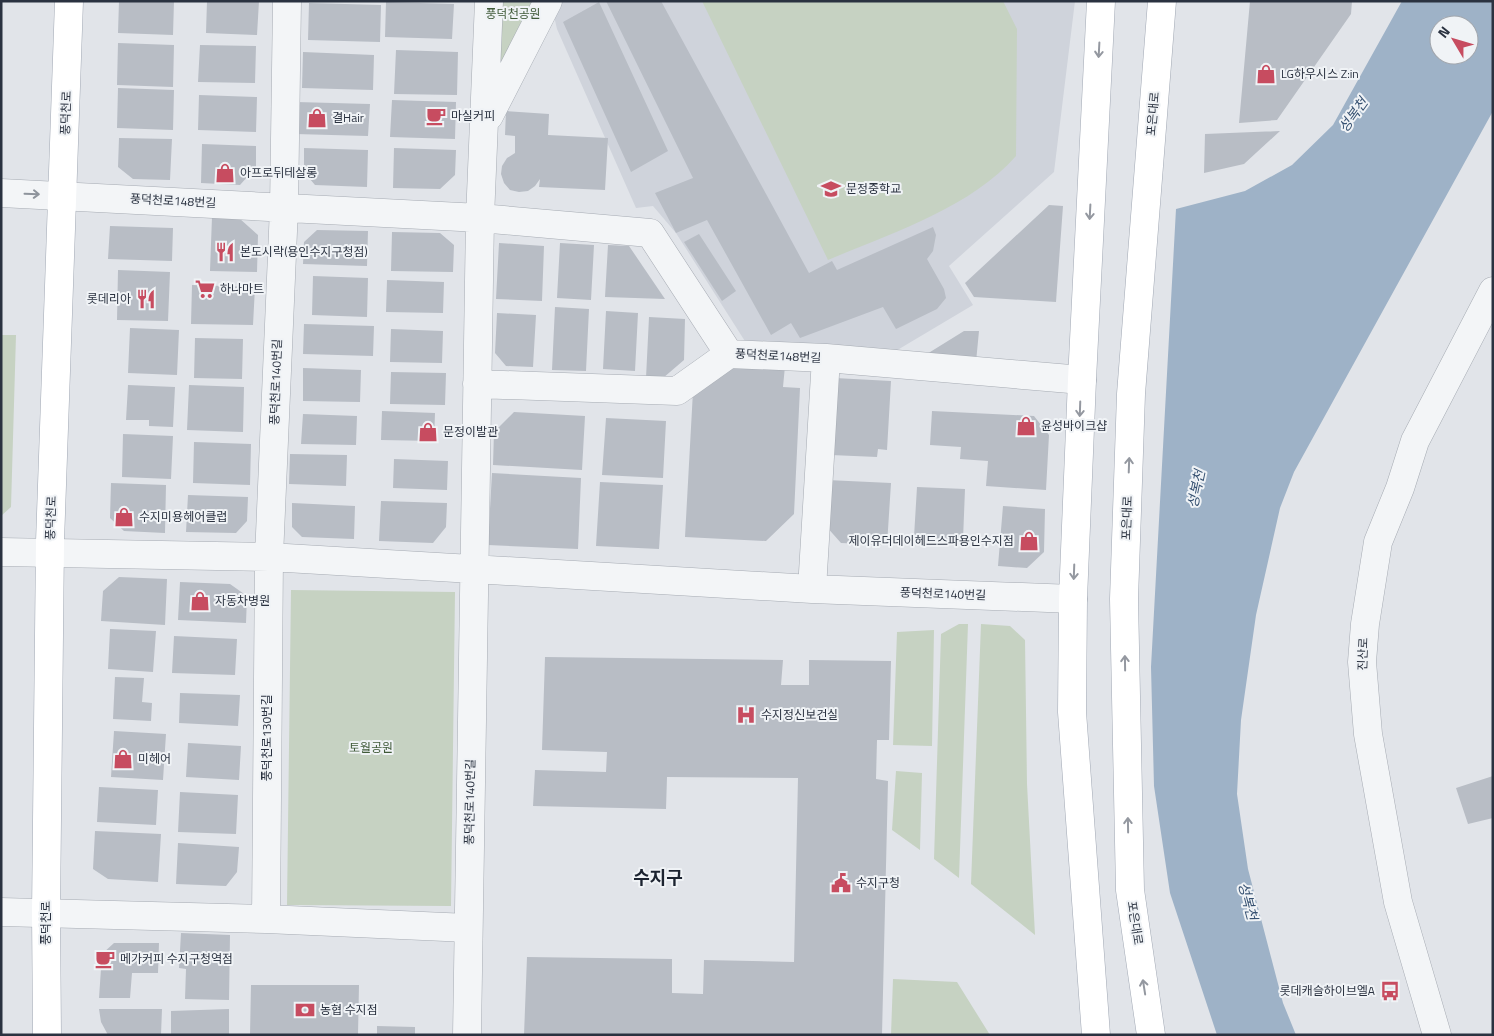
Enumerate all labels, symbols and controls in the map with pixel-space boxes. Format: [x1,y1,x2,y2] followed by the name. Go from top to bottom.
[485,4,541,23] park label: 풍덕천공원
[1429,15,1479,65] north arrow
[1432,21,1455,42] text: N
[1094,42,1103,58] one-way arrow
[1255,63,1277,85] shop icon: LG하우시스 Z:in
[1281,64,1359,83] place label: LG하우시스 Z:in
[55,91,76,135] street label: 풍덕천로
[1141,91,1164,137] street label: 포은대로
[1333,92,1373,137] water label: 성복천
[425,105,447,127] cafe icon: 마실커피
[451,106,495,125] place label: 마실커피
[306,107,328,129] shop icon: 결Hair
[332,108,364,127] place label: 결Hair
[214,162,236,184] shop icon: 아프로뒤테살롱
[240,163,317,182] place label: 아프로뒤테살롱
[820,178,842,200] school or university icon: 문정중학교
[846,179,901,198] place label: 문정중학교
[24,189,40,199] one-way arrow
[129,189,217,212] street label: 풍덕천로148번길
[1086,204,1095,220] one-way arrow
[214,241,236,263] restaurant icon: 본도시락(용인수지구청점)
[240,242,368,261] place label: 본도시락(용인수지구청점)
[194,278,216,300] supermarket icon: 하나마트
[220,279,264,298] place label: 하나마트
[135,288,157,310] restaurant icon: 롯데리아
[87,289,131,308] place label: 롯데리아
[264,338,287,425] street label: 풍덕천로140번길
[734,344,822,367] street label: 풍덕천로148번길
[1076,401,1085,417] one-way arrow
[1015,415,1037,437] shop icon: 윤성바이크샵
[1041,416,1107,435] place label: 윤성바이크샵
[417,421,439,443] shop icon: 문정이발관
[443,422,498,441] place label: 문정이발관
[1124,457,1133,473] one-way arrow
[1181,467,1210,510] water label: 성복천
[40,496,61,540] street label: 풍덕천로
[1116,496,1137,540] street label: 포은대로
[113,506,135,528] shop icon: 수지미용헤어클럽
[139,507,227,526] place label: 수지미용헤어클럽
[1018,530,1040,552] shop icon: 제이유더데이헤드스파용인수지점
[848,531,1014,550] place label: 제이유더데이헤드스파용인수지점
[1069,564,1079,580] one-way arrow
[900,582,987,605] street label: 풍덕천로140번길
[189,590,211,612] shop icon: 자동차병원
[215,591,270,610] place label: 자동차병원
[1352,637,1373,671] street label: 진산로
[1120,655,1130,671] one-way arrow
[257,695,276,781] street label: 풍덕천로130번길
[735,704,757,726] hospital icon: 수지정신보건실
[761,705,838,724] place label: 수지정신보건실
[349,738,393,757] park label: 토월공원
[112,748,134,770] shop icon: 미헤어
[138,749,171,768] place label: 미헤어
[459,759,480,845] street label: 풍덕천로140번길
[1123,817,1133,834] one-way arrow
[633,864,683,891] district label: 수지구
[830,872,852,894] public building icon: 수지구청
[856,873,900,892] place label: 수지구청
[1233,879,1264,923] water label: 성복천
[1123,900,1148,946] street label: 포은대로
[36,901,55,945] street label: 풍덕천로
[94,948,116,970] cafe icon: 메가커피 수지구청역점
[120,949,233,968] place label: 메가커피 수지구청역점
[1139,979,1149,995] one-way arrow
[1379,980,1401,1002] bus stop icon: 롯데캐슬하이브엘A
[1280,981,1375,1000] place label: 롯데캐슬하이브엘A
[294,999,316,1021] bank icon: 농협 수지점
[320,1000,378,1019] place label: 농협 수지점

